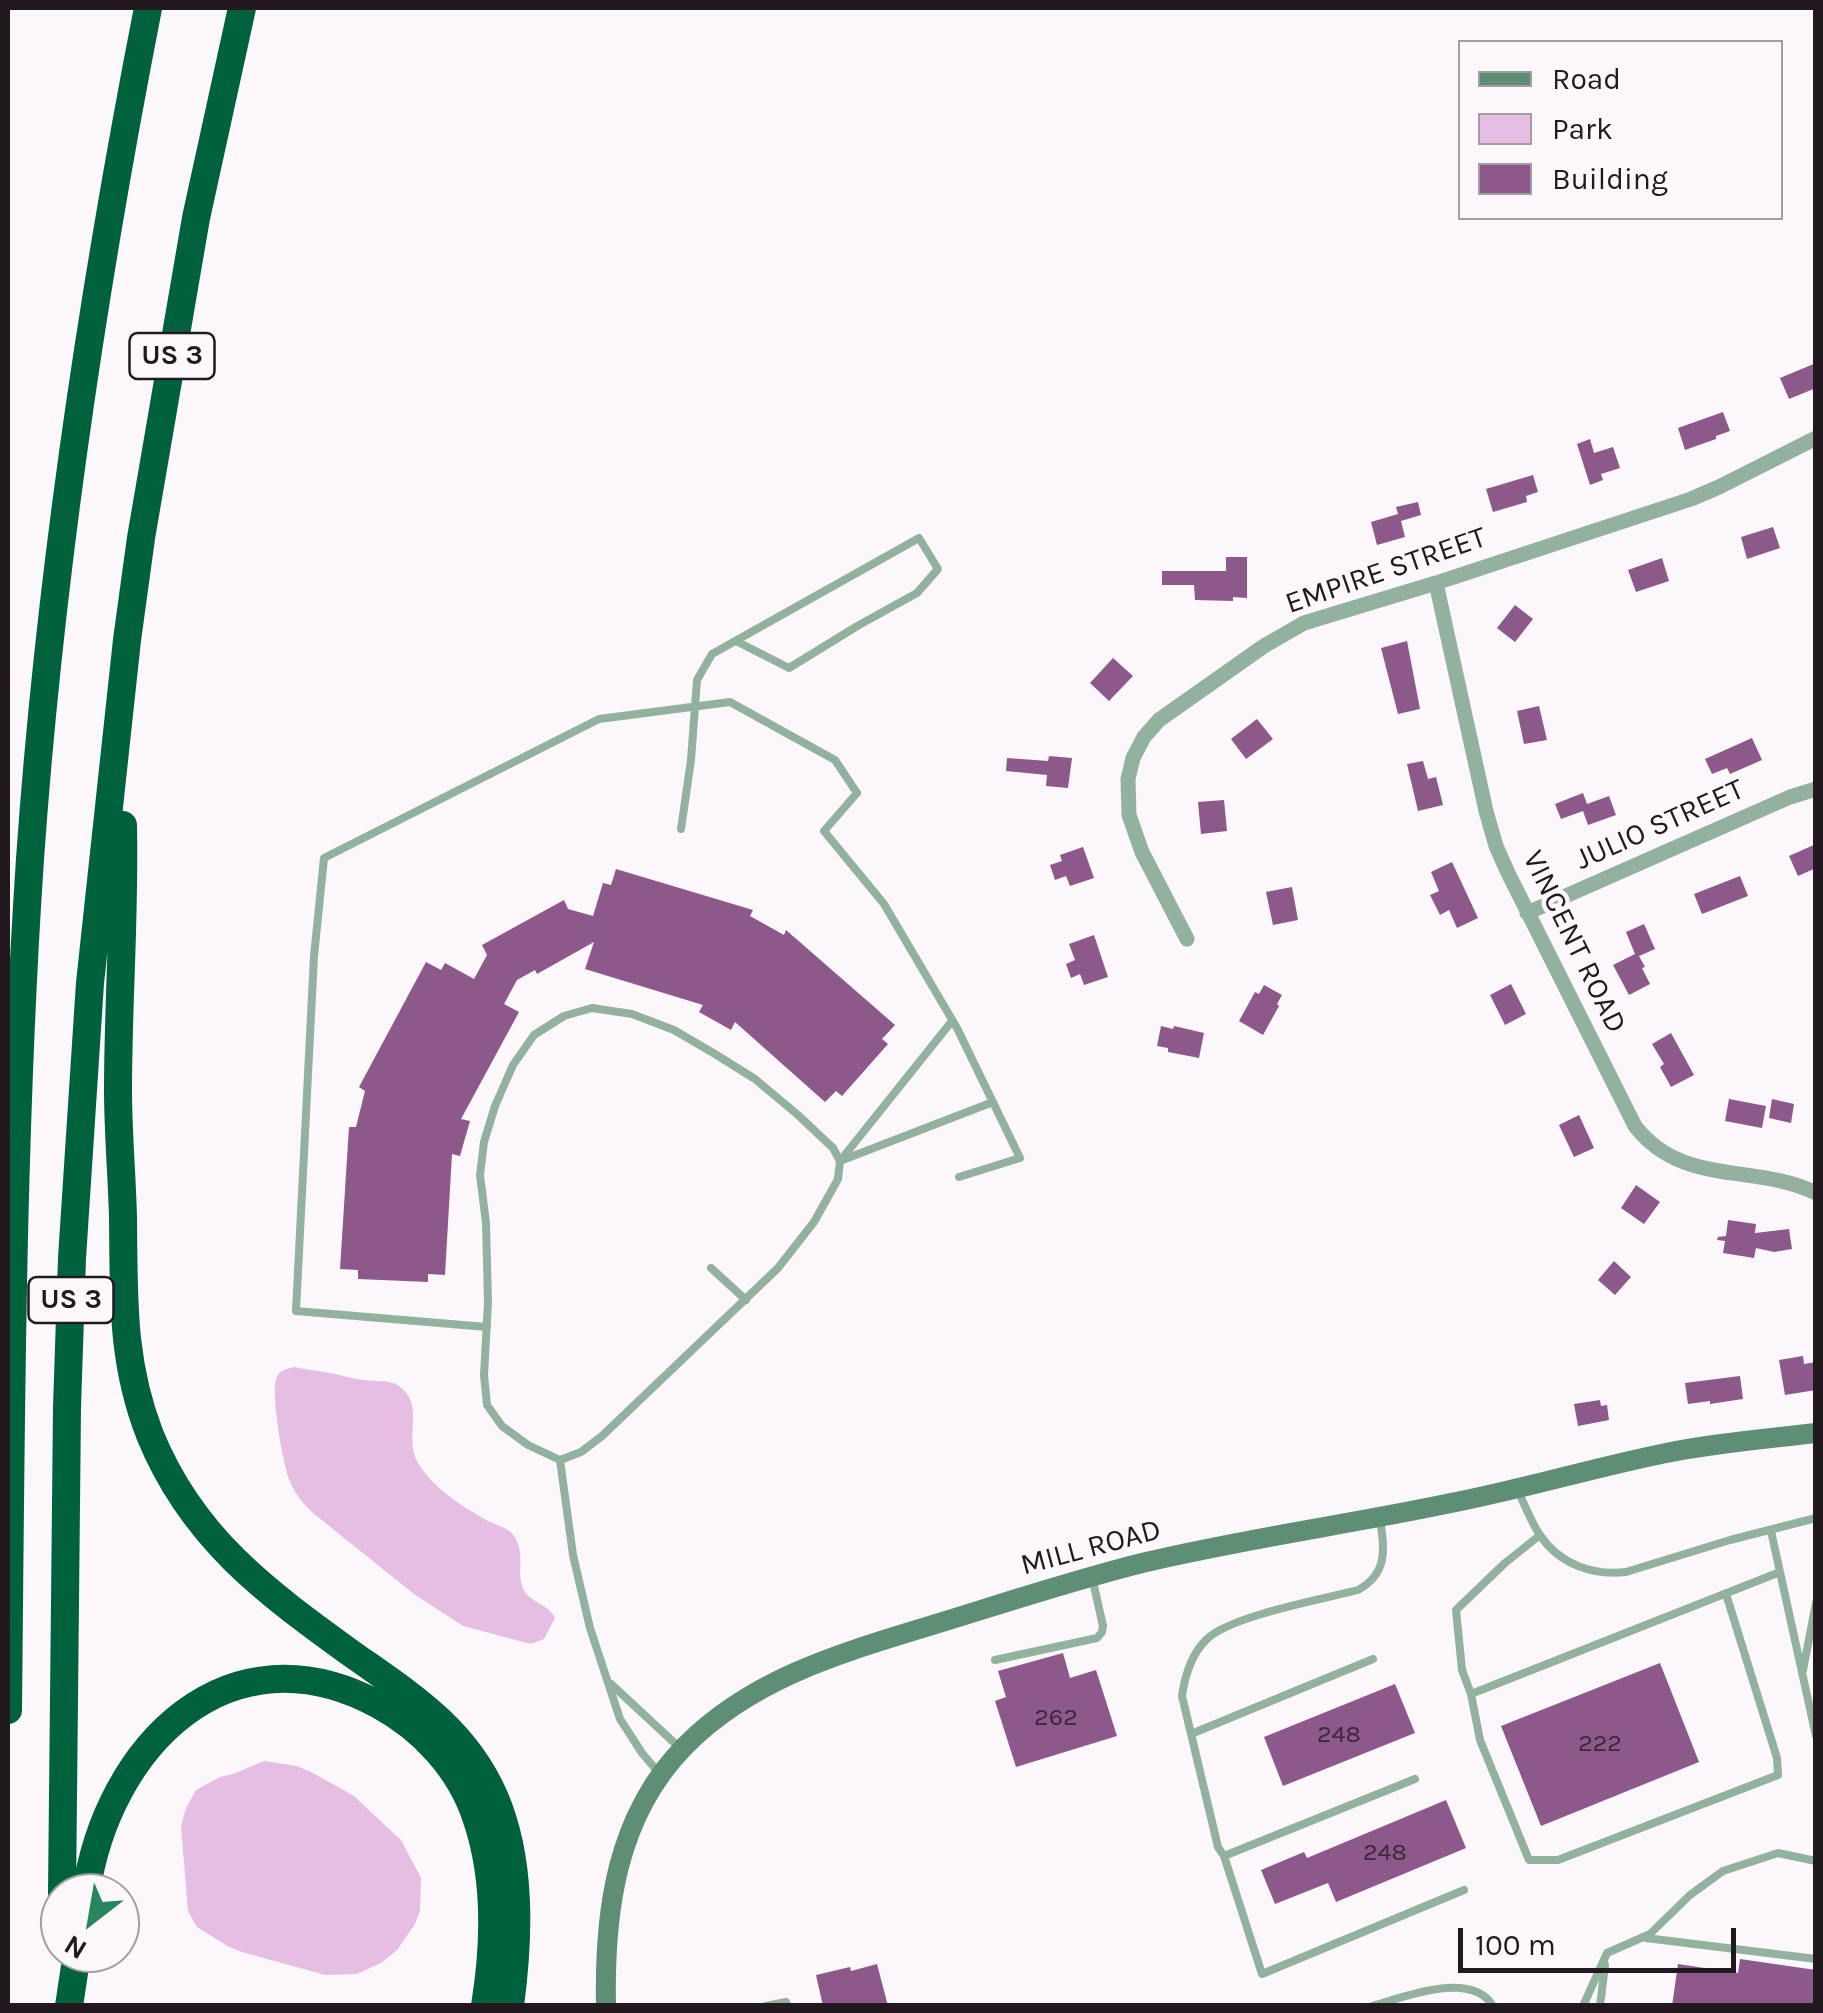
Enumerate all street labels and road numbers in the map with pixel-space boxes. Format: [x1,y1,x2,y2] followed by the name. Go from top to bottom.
[130,333,214,379] road number: US 3
[1281,520,1491,622] street label: EMPIRE STREET
[1570,772,1750,878] street label: JULIO STREET
[1514,845,1634,1039] street label: VINCENT ROAD
[28,1277,114,1323] road number: US 3
[1017,1512,1165,1584] street label: MILL ROAD

